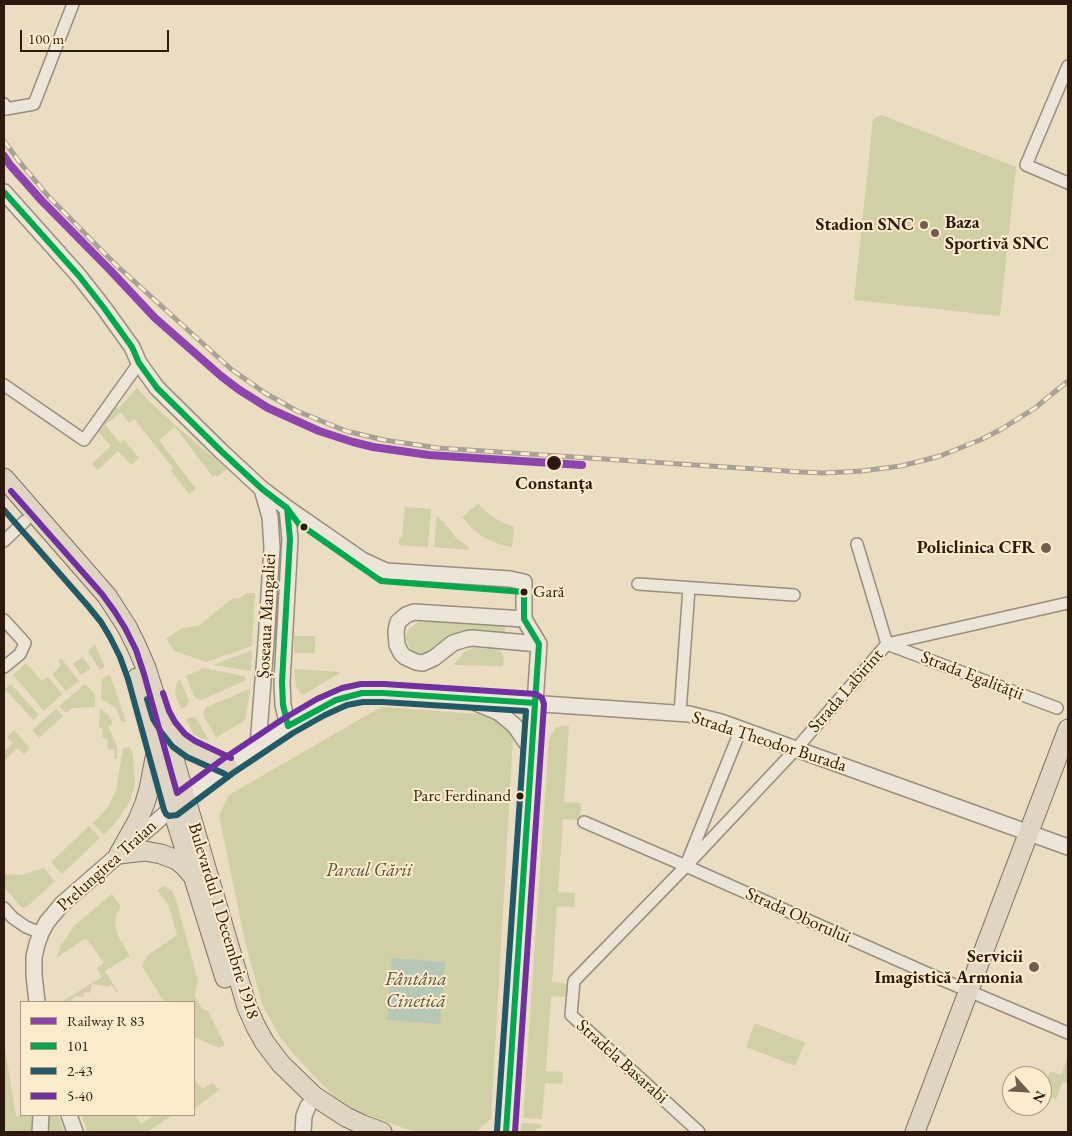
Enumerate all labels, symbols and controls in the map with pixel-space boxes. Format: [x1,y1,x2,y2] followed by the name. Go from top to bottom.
[22,20,171,52] scale bar
[28,29,64,48] text: 100 m
[945,212,1049,254] place label: Baza Sportivă SNC
[815,214,914,236] place label: Stadion SNC
[918,219,930,231] marker: Stadion SNC
[929,227,941,239] marker: Baza Sportivă SNC
[545,454,563,472] marker: Constanța
[515,473,593,495] place label: Constanța
[299,522,309,532] unlabelled marker
[917,537,1035,559] place label: Policlinica CFR
[1039,541,1053,555] marker: Policlinica CFR
[253,553,281,679] street label: Șoseaua Mangaliei
[533,582,565,602] place label: Gară
[519,587,529,597] marker: Gară
[804,645,888,737] street label: Strada Labirint
[918,647,1026,705] street label: Strada Egalității
[689,707,849,777] street label: Strada Theodor Burada
[413,786,511,806] place label: Parc Ferdinand
[515,791,525,801] marker: Parc Ferdinand
[53,816,161,916] street label: Prelungirea Traian
[183,820,263,1022] street label: Bulevardul 1 Decembrie 1918
[326,860,412,882] park label: Parcul Gării
[742,883,854,949] street label: Strada Oborului
[875,946,1023,989] place label: Servicii Imagistică Armonia
[1027,960,1041,974] marker: Servicii Imagistică Armonia
[385,969,447,1013] water label: Fântâna Cinetică
[20,1001,195,1116] legend
[67,1011,145,1030] text: Railway R 83
[572,1015,672,1109] street label: Stradela Basarabi
[67,1036,89,1055] text: 101
[67,1061,93,1080] text: 2-43
[1002,1066,1052,1116] north arrow
[67,1086,93,1105] text: 5-40
[1029,1088,1050,1106] text: N

